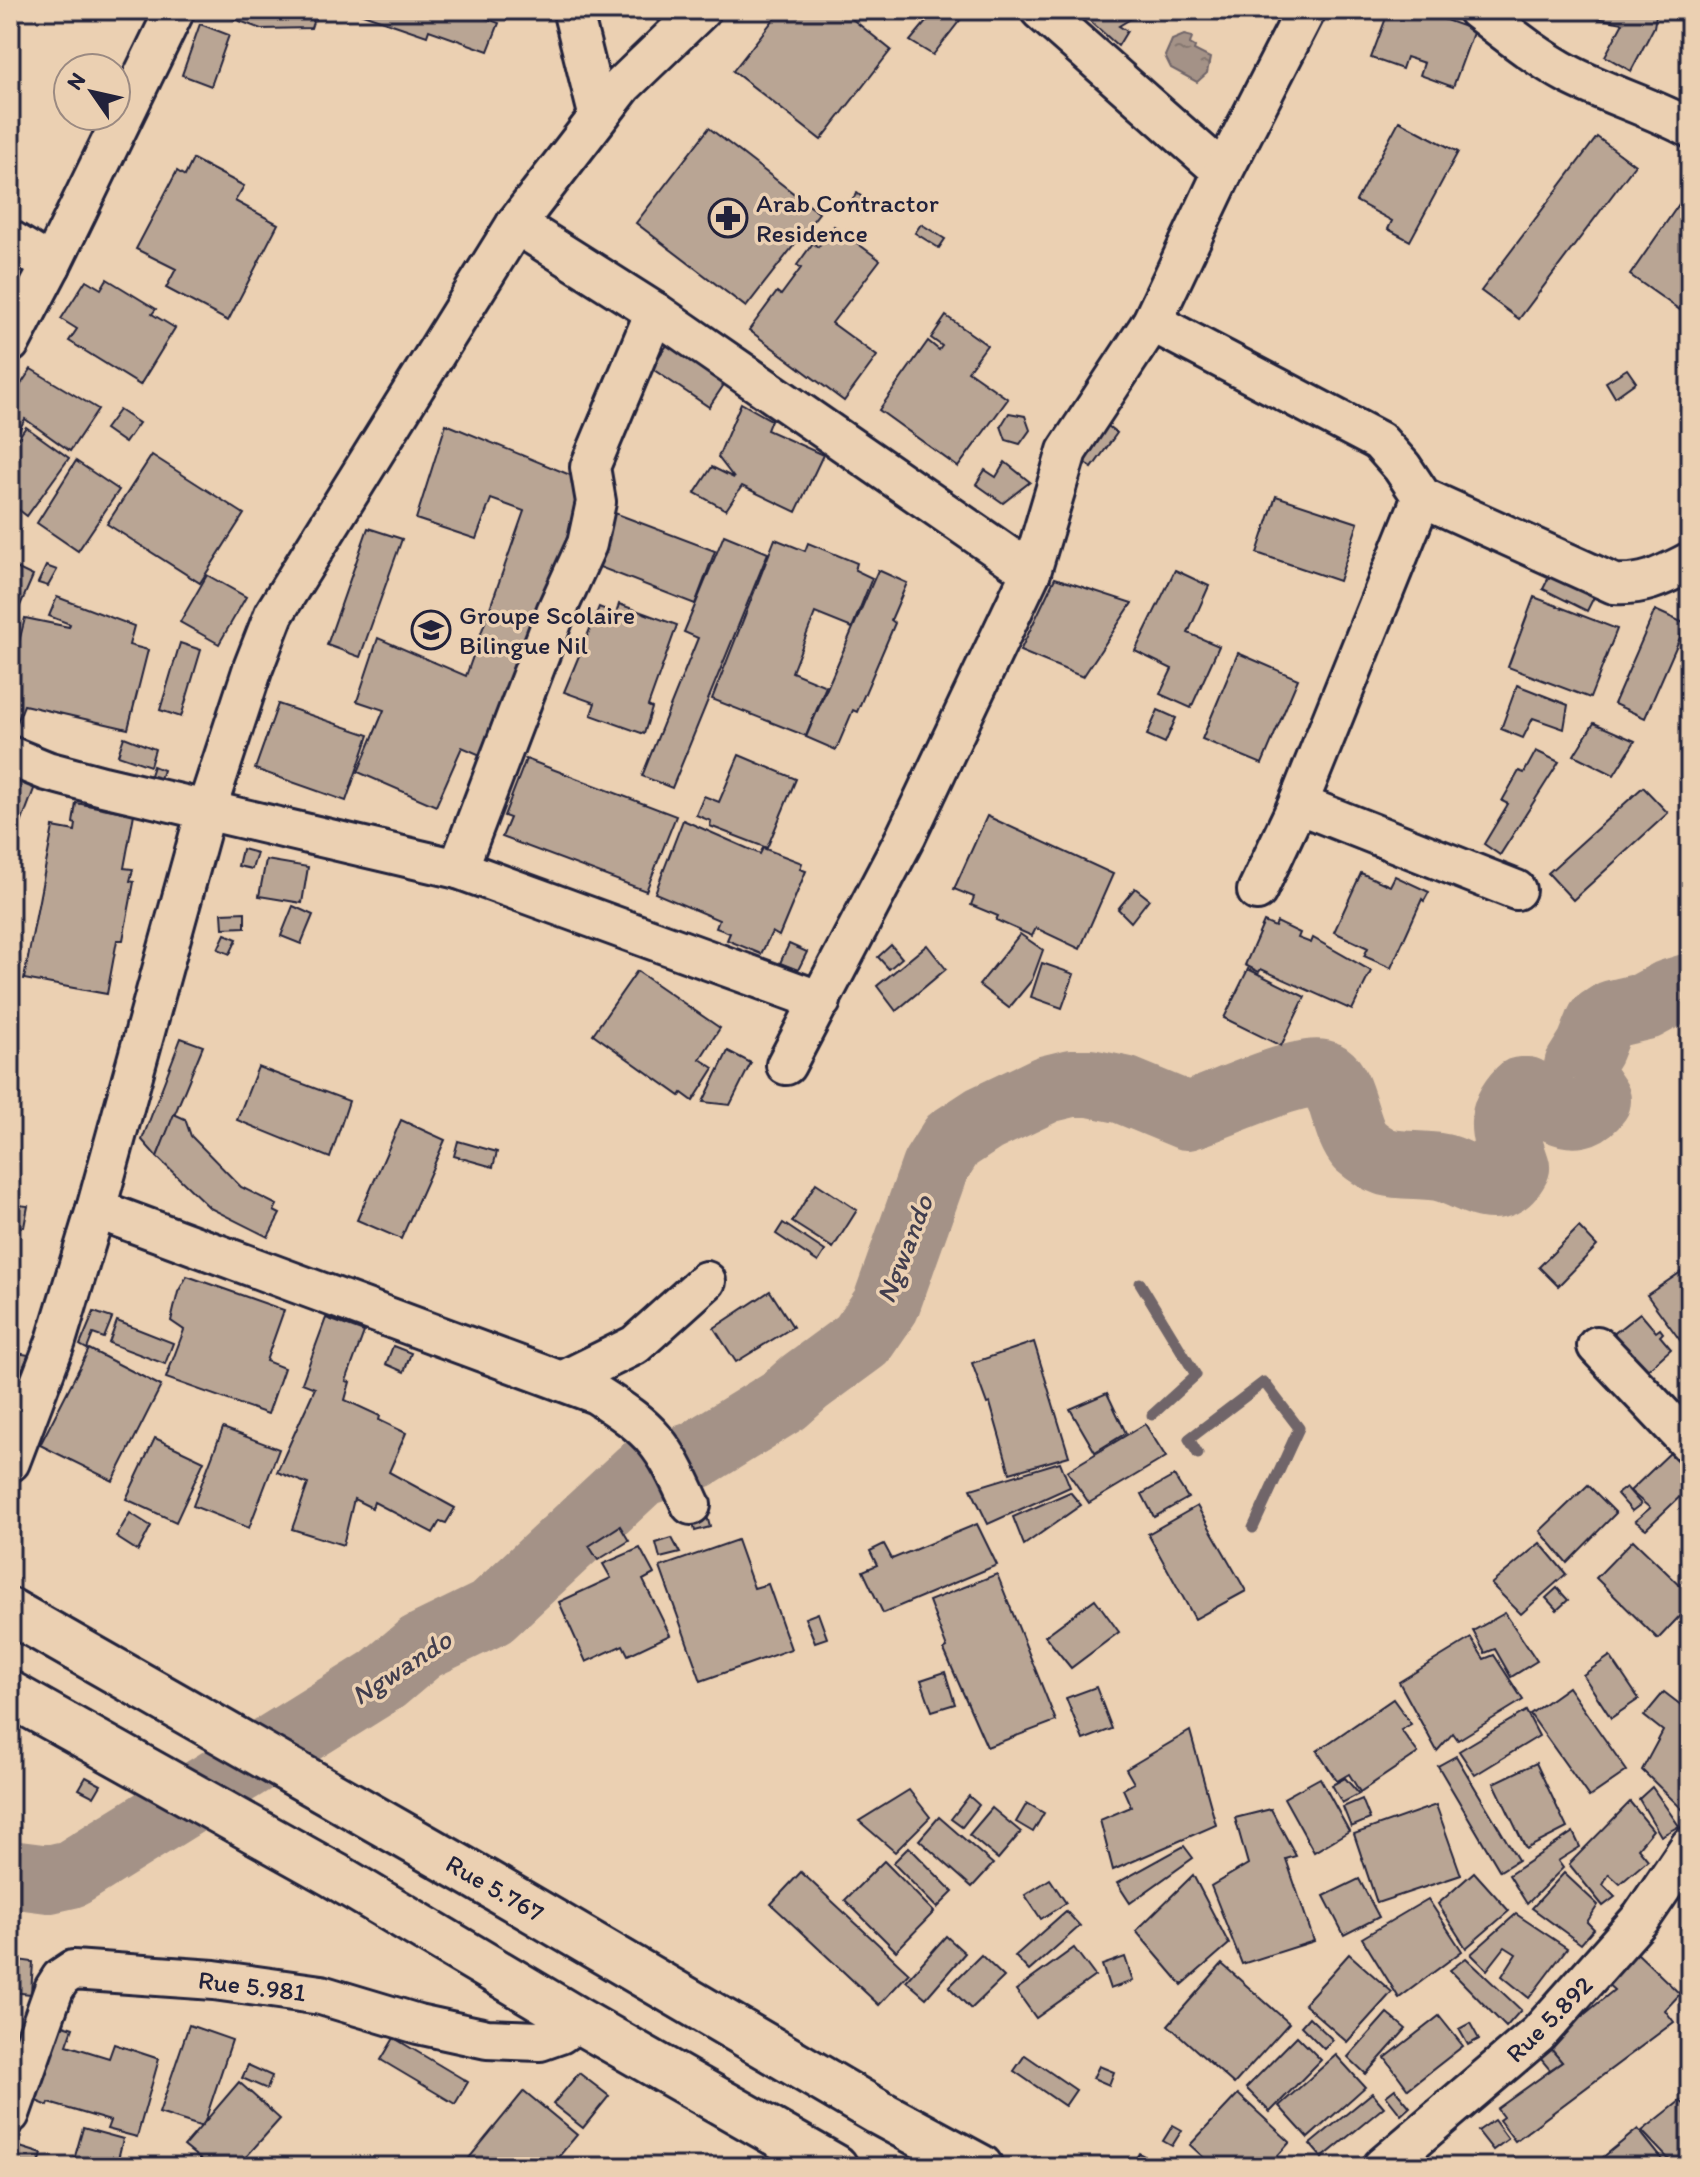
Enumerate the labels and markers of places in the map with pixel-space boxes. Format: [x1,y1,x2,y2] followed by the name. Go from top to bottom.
[756,187,939,249] place label: Arab Contractor Residence
[707,197,749,239] pharmacy icon: Arab Contractor Residence
[459,599,635,661] place label: Groupe Scolaire Bilingue Nil
[410,609,452,651] school or university icon: Groupe Scolaire Bilingue Nil

